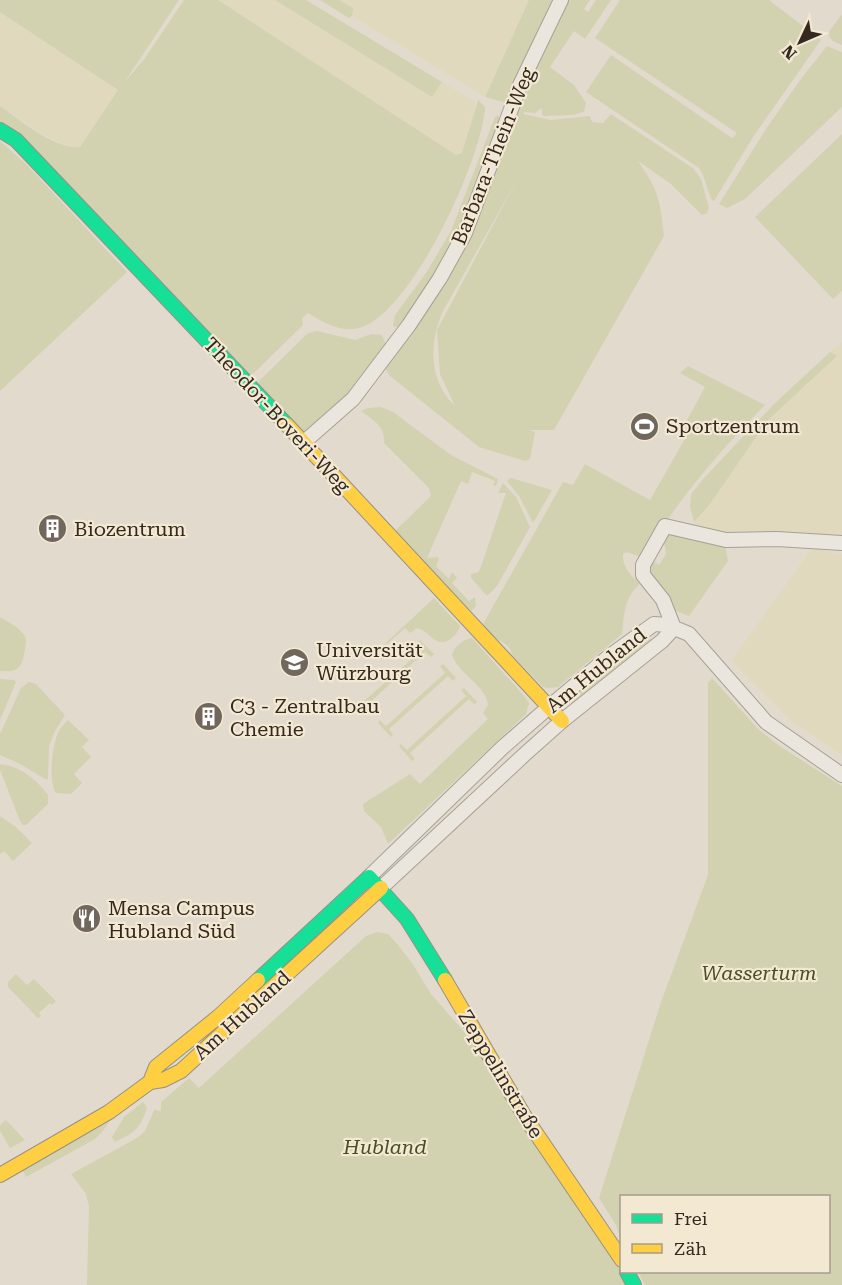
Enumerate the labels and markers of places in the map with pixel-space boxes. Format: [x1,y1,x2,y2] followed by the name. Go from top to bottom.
[629,410,661,442] sports icon: Sportzentrum
[666,414,800,438] place label: Sportzentrum
[37,513,69,545] building icon: Biozentrum
[74,517,186,541] place label: Biozentrum
[316,638,423,685] place label: Universität Würzburg
[279,646,311,678] school or university icon: Universität Würzburg
[230,694,380,741] place label: C3 - Zentralbau Chemie
[193,701,225,733] building icon: C3 - Zentralbau Chemie
[108,896,255,943] place label: Mensa Campus Hubland Süd
[71,903,103,935] restaurant icon: Mensa Campus Hubland Süd

